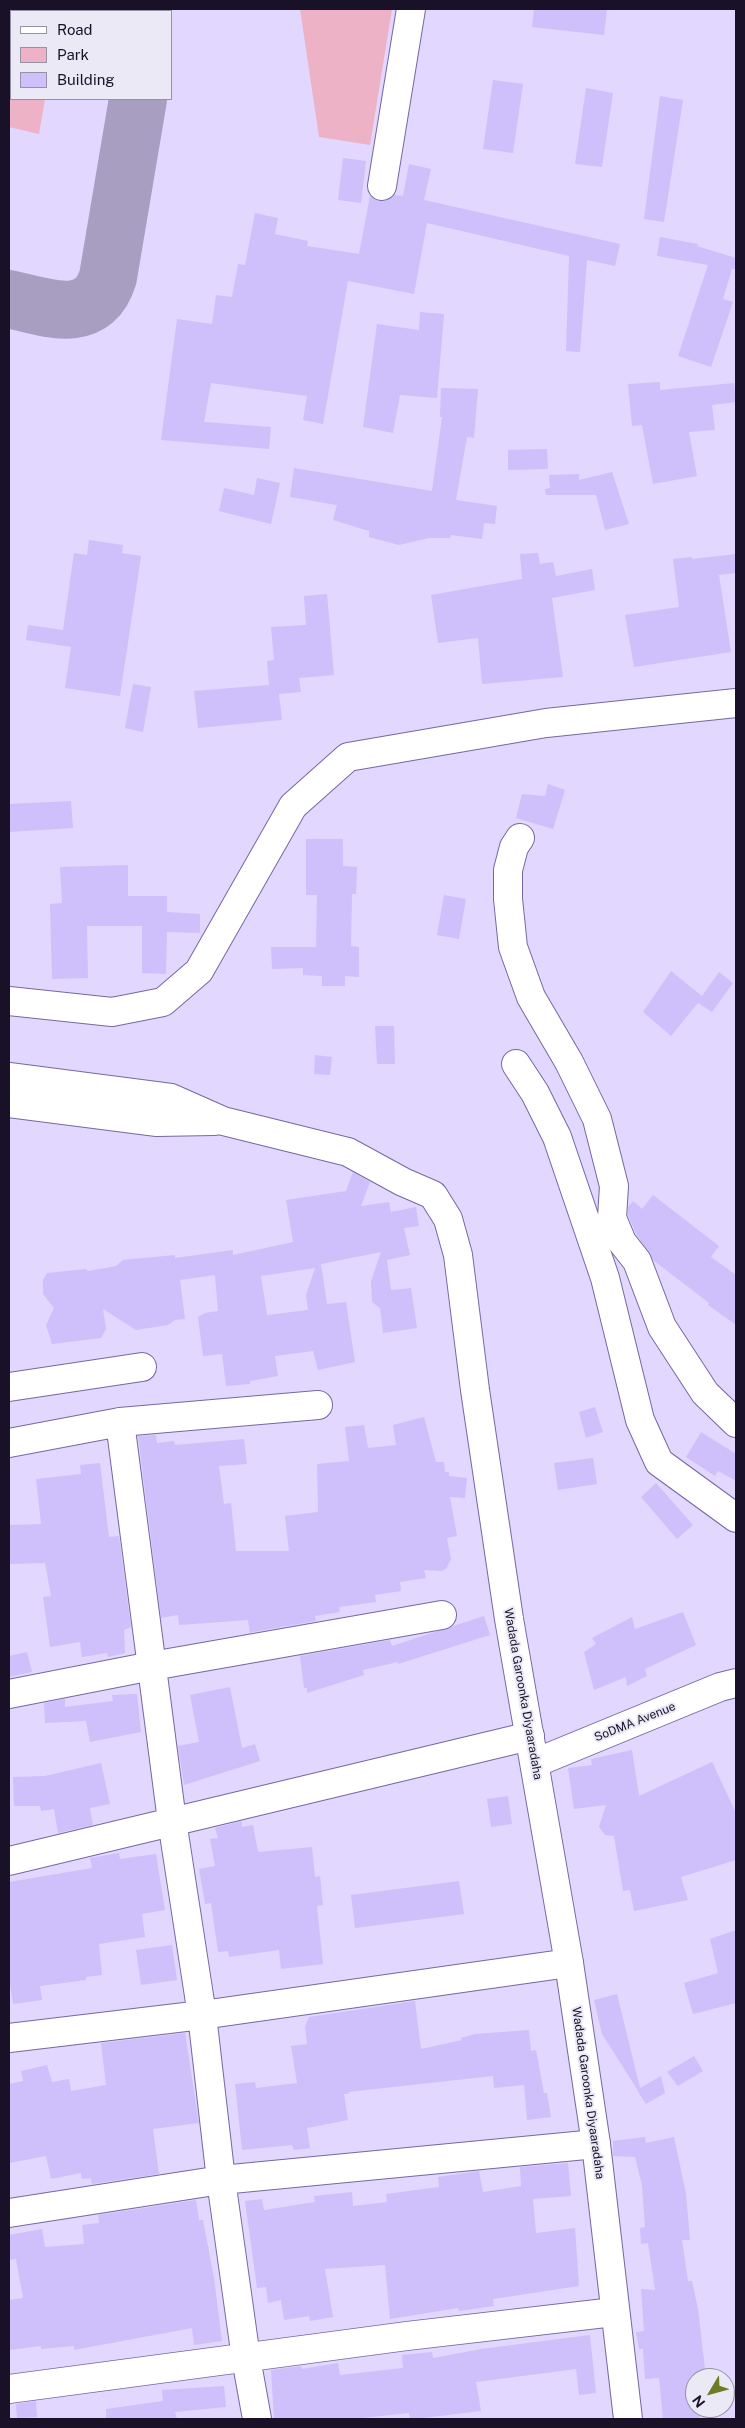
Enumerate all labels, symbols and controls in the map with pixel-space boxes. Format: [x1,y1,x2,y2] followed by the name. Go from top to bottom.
[10,10,172,100] legend
[57,21,93,38] text: Road
[57,46,89,63] text: Park
[57,71,115,88] text: Building
[501,1607,545,1781] street label: Wadada Garoonka Diyaaradaha
[592,1699,678,1745] street label: SoDMA Avenue
[569,2006,607,2180] street label: Wadada Garoonka Diyaaradaha
[685,2368,735,2418] north arrow
[689,2392,709,2411] text: N

